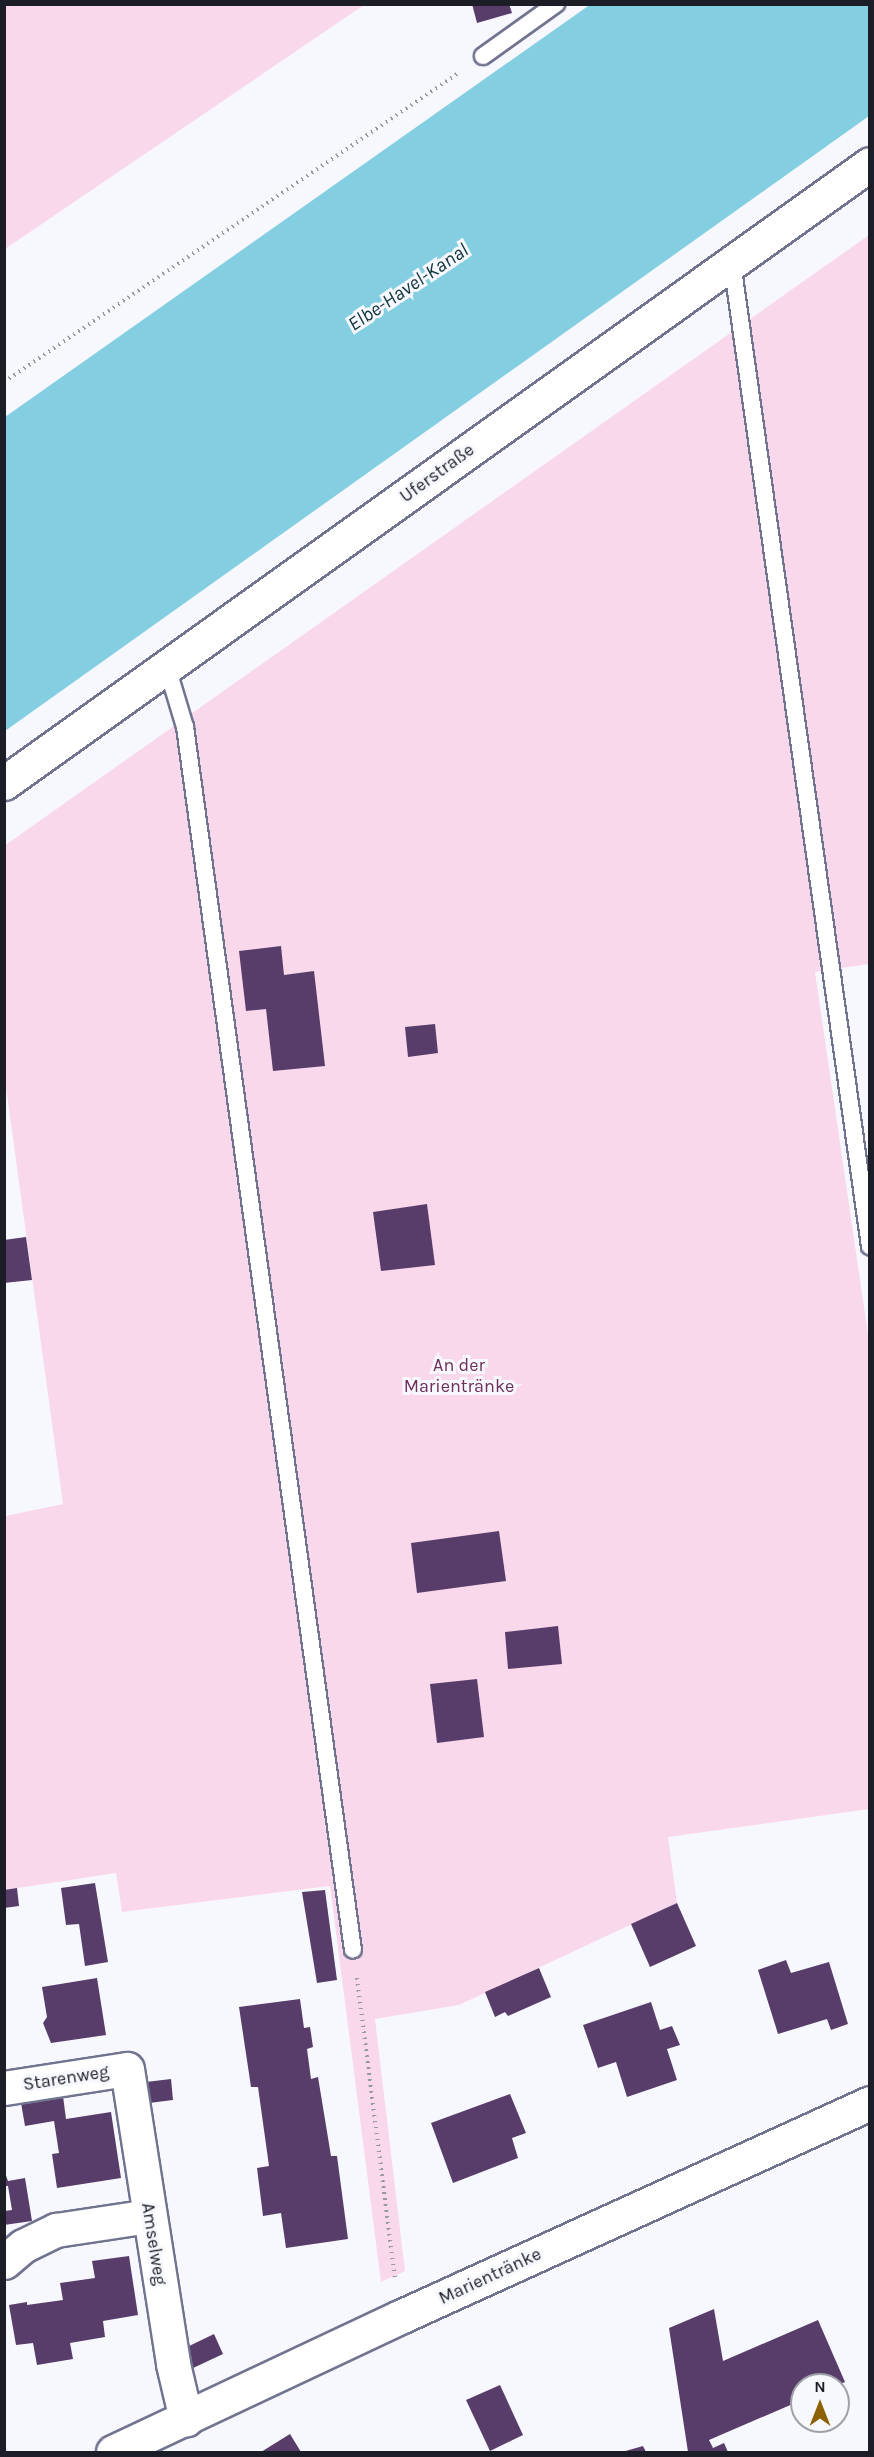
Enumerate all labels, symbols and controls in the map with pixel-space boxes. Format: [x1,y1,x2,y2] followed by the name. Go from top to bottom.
[343,238,473,336] water label: Elbe-Havel-Kanal
[396,439,478,507] street label: Uferstraße
[404,1355,514,1398] park label: An der Marientränke
[22,2061,110,2095] street label: Starenweg
[137,2201,171,2287] street label: Amselweg
[435,2243,545,2309] street label: Marientränke
[790,2373,850,2433] north arrow
[814,2377,826,2396] text: N

